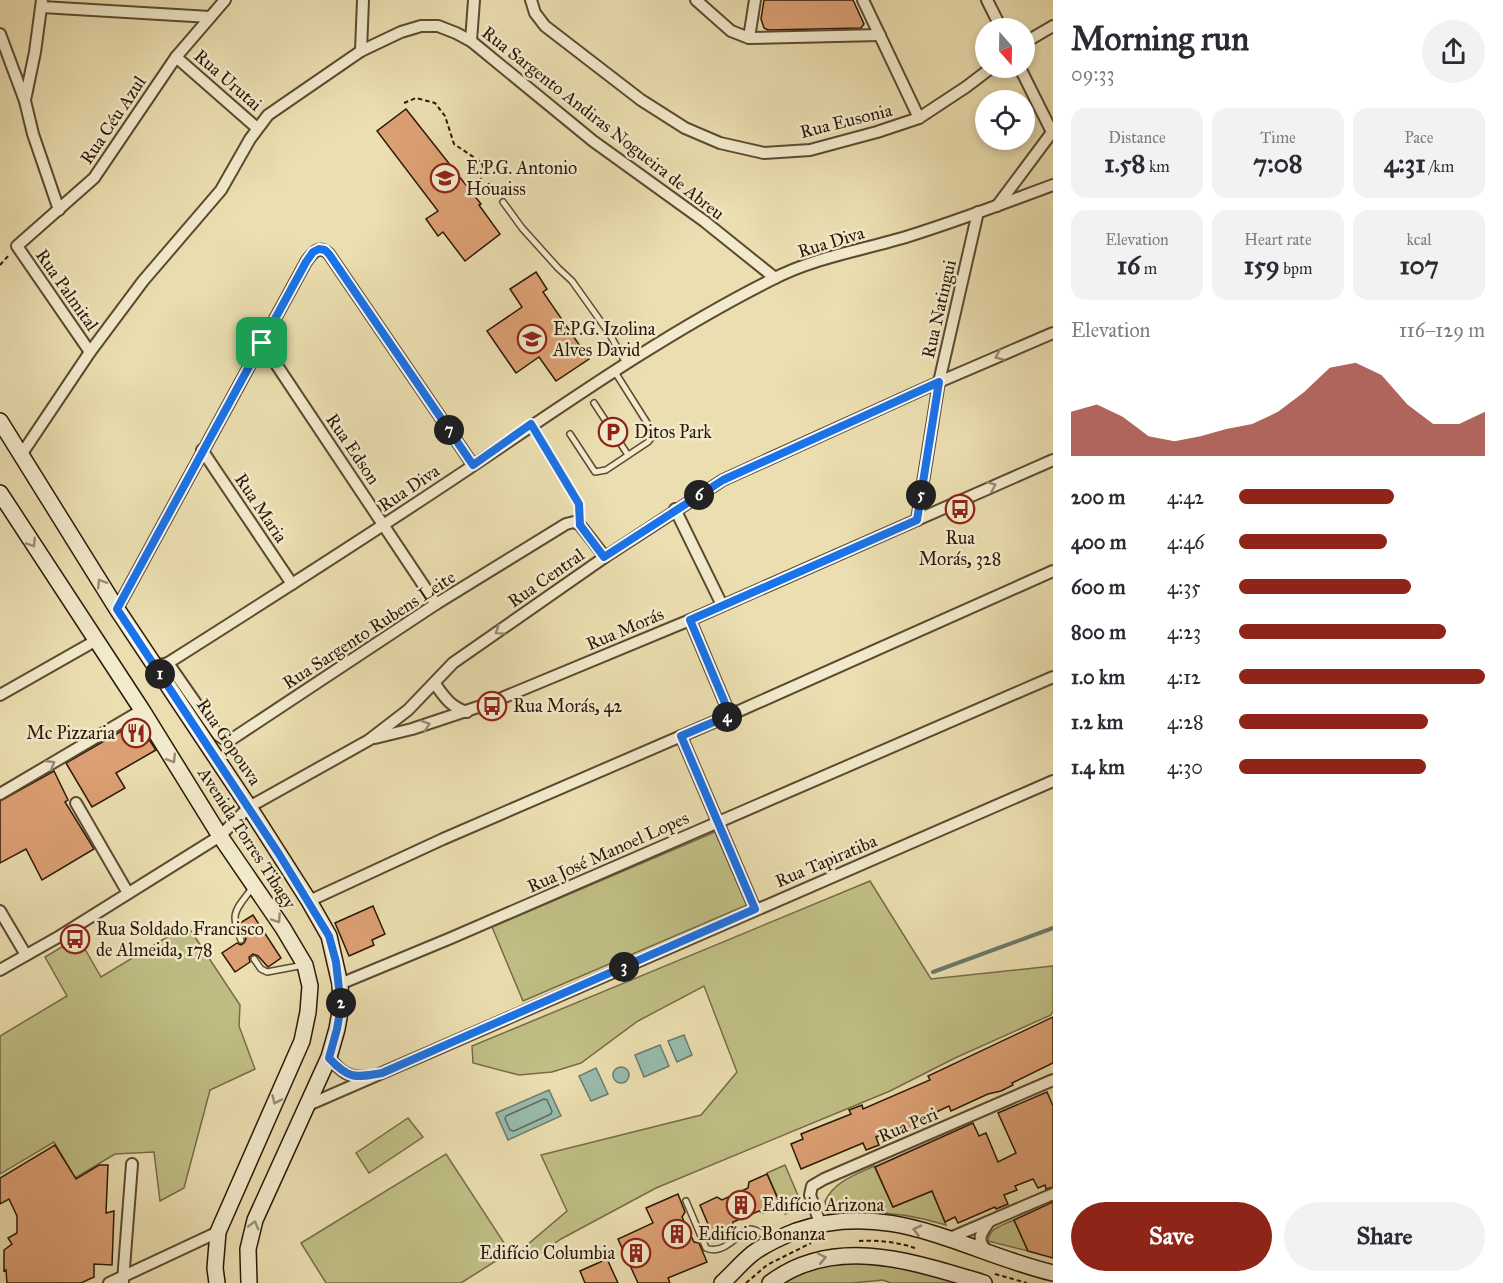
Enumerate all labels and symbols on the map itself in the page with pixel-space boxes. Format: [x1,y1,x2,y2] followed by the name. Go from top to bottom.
[975,18,1035,78] north arrow
[477,21,729,226] street label: Rua Sargento Andiras Nogueira de Abreu
[190,45,266,115] street label: Rua Urutai
[75,72,151,168] street label: Rua Céu Azul
[798,99,895,143] street label: Rua Eusonia
[466,157,577,200] place label: E.P.G. Antonio Houaiss
[429,162,461,194] school or university icon: E.P.G. Antonio Houaiss
[795,221,867,263] street label: Rua Diva
[31,245,103,335] street label: Rua Palmital
[917,258,962,361] street label: Rua Natingui
[236,317,287,368] pin
[552,318,656,361] place label: E.P.G. Izolina Alves David
[516,323,548,355] school or university icon: E.P.G. Izolina Alves David
[995,349,1006,361] one-way arrow
[321,409,385,489] street label: Rua Edson
[434,415,464,445] pin: 7
[597,416,629,448] parking icon: Ditos Park
[634,421,712,443] place label: Ditos Park
[374,459,444,516] street label: Rua Diva
[230,469,292,547] street label: Rua Maria
[684,480,714,510] pin: 6
[906,480,936,510] pin: 5
[986,482,997,494] one-way arrow
[944,493,976,525] bus stop icon: Rua Morás, 328
[919,527,1001,570] place label: Rua Morás, 328
[24,536,35,547] one-way arrow
[503,544,589,612] street label: Rua Central
[279,566,460,695] street label: Rua Sargento Rubens Leite
[97,579,109,589] one-way arrow
[583,603,667,655] street label: Rua Morás
[495,624,506,635] one-way arrow
[145,659,175,689] pin: 1
[476,690,508,722] bus stop icon: Rua Morás, 42
[192,694,266,790] street label: Rua Gopouva
[513,695,623,717] place label: Rua Morás, 42
[712,702,742,732] pin: 4
[120,717,152,749] restaurant icon: Mc Pizzaria
[420,720,431,732] one-way arrow
[26,722,115,744] place label: Mc Pizzaria
[165,753,177,763] one-way arrow
[44,760,55,771] one-way arrow
[192,762,301,914] street label: Avenida Torres Tibagy
[524,806,693,898] street label: Rua José Manoel Lopes
[772,830,881,892] street label: Rua Tapiratiba
[270,913,281,924] one-way arrow
[96,918,264,961] place label: Rua Soldado Francisco de Almeida, 178
[59,923,91,955] bus stop icon: Rua Soldado Francisco de Almeida, 178
[609,952,639,982] pin: 3
[326,988,356,1018] pin: 2
[271,1093,283,1104] one-way arrow
[875,1103,941,1147] street label: Rua Peri
[725,1189,757,1221] building icon: Edifício Arizona
[762,1194,884,1216] place label: Edifício Arizona
[661,1218,693,1250] building icon: Edifício Bonanza
[247,1220,259,1231] one-way arrow
[698,1223,826,1245] place label: Edifício Bonanza
[912,1225,923,1237] one-way arrow
[620,1237,652,1269] building icon: Edifício Columbia
[480,1242,615,1264] place label: Edifício Columbia
[817,1253,827,1266] one-way arrow

